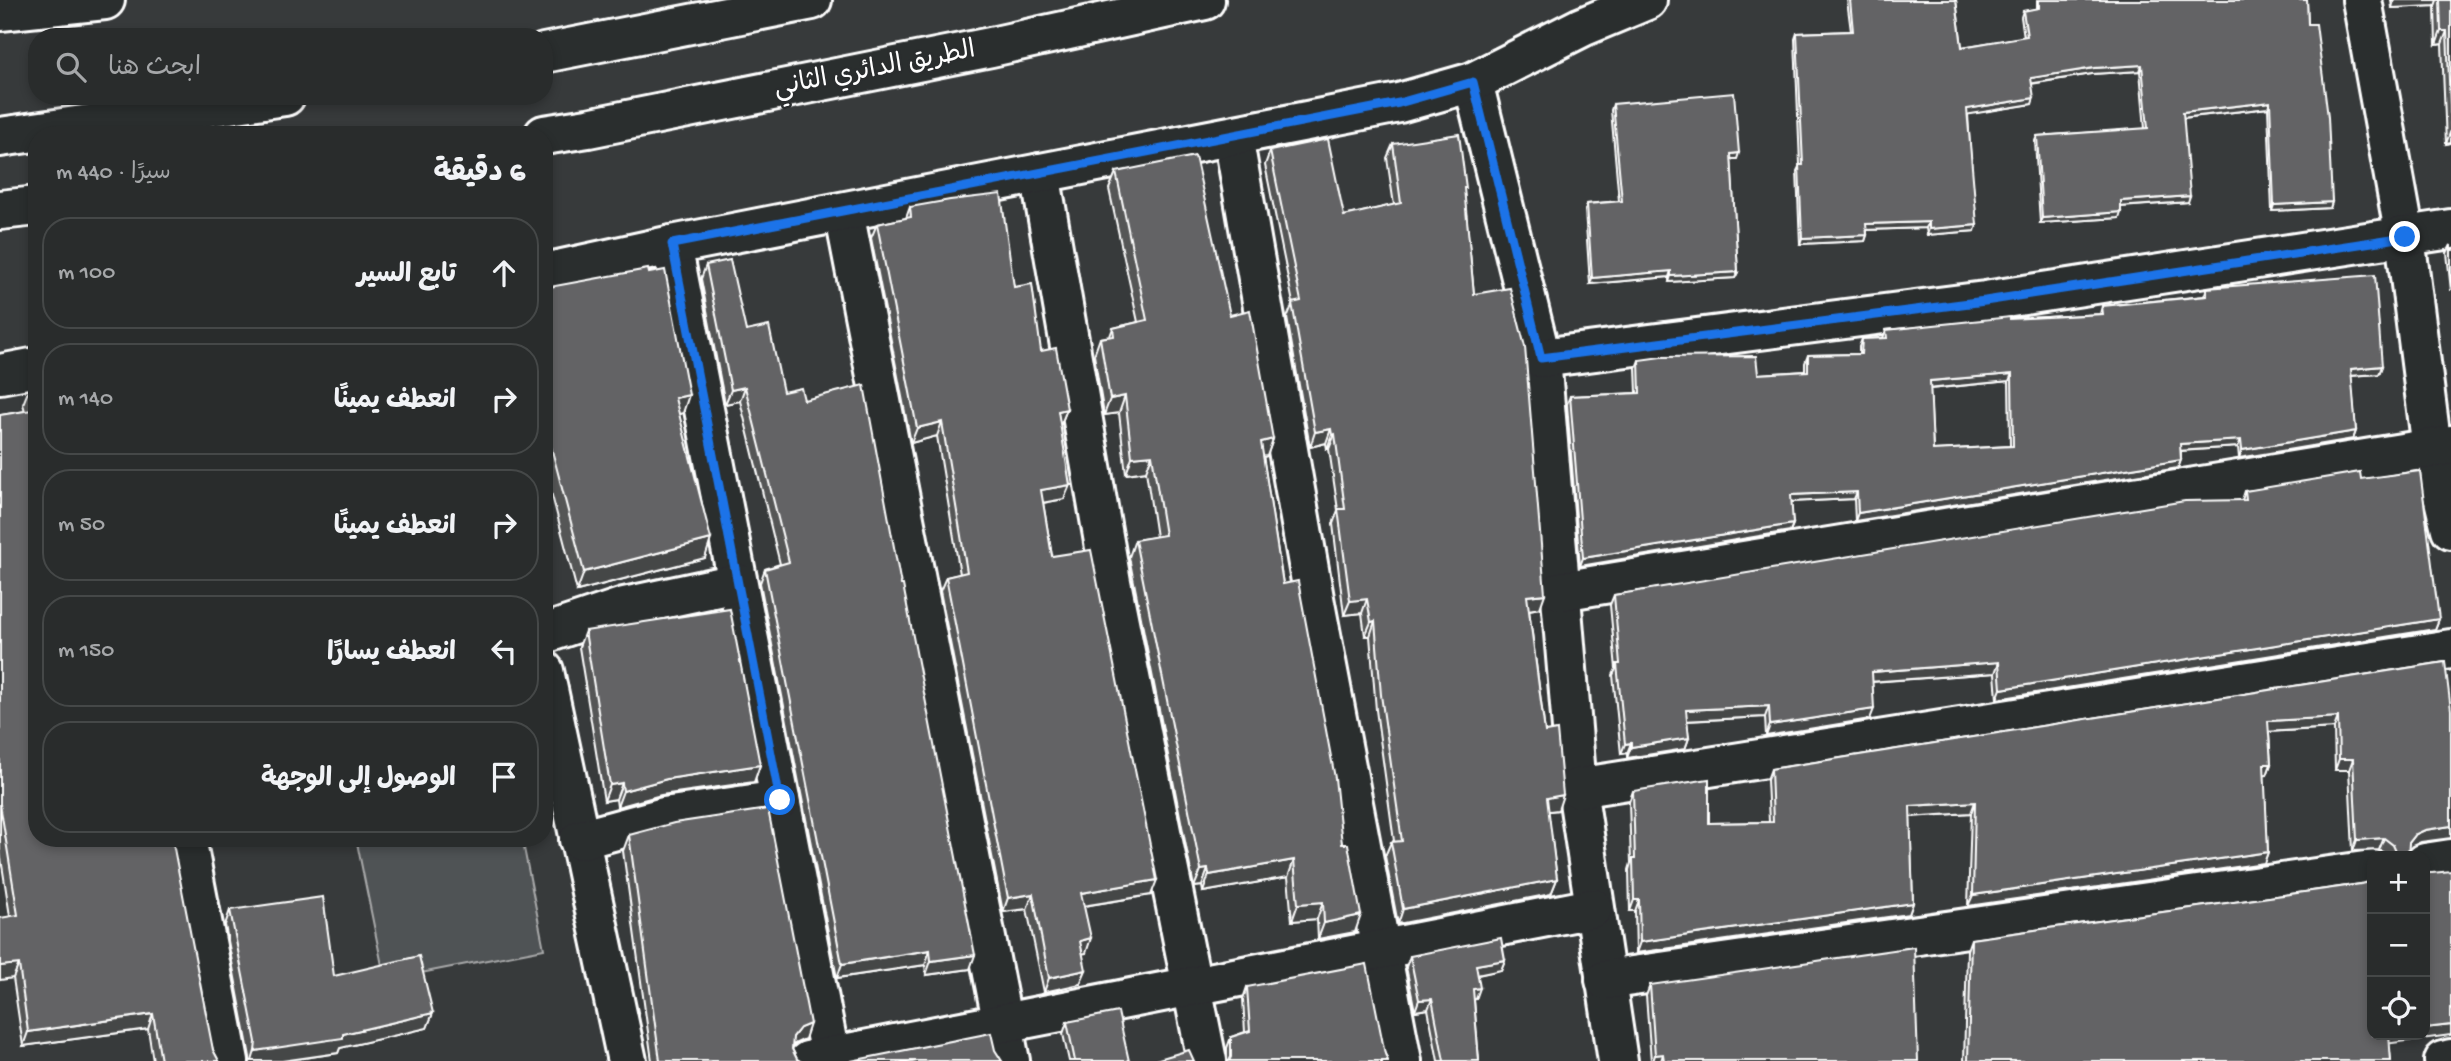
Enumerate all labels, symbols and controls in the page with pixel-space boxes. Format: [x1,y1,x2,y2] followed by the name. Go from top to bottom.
[28,28,553,105] search box
[772,36,979,109] street label: الطريق الدائري الثاني
[52,48,90,86] icon: search
[108,54,201,85] text: ابحث هنا
[433,157,525,192] text: 6 دقيقة
[56,160,171,187] text: سيرًا · 440 m
[2389,221,2420,252] route end
[485,254,523,292] icon: ahead
[58,260,115,287] text: 100 m
[357,261,456,292] text: تابع السير
[485,380,523,418] icon: right
[58,386,113,413] text: 140 m
[334,387,456,418] text: انعطف يمينًا
[485,506,523,544] icon: right
[58,512,105,539] text: 50 m
[334,513,456,544] text: انعطف يمينًا
[485,632,523,670] icon: left
[58,638,114,665] text: 150 m
[327,639,456,670] text: انعطف يسارًا
[485,758,523,796] icon: arrive
[261,765,456,796] text: الوصول إلى الوجهة
[764,784,795,815] route start
[2367,851,2430,1040] map controls
[2367,851,2430,914] button: +
[2367,914,2430,977] button: −
[2367,977,2430,1040] button: locate

